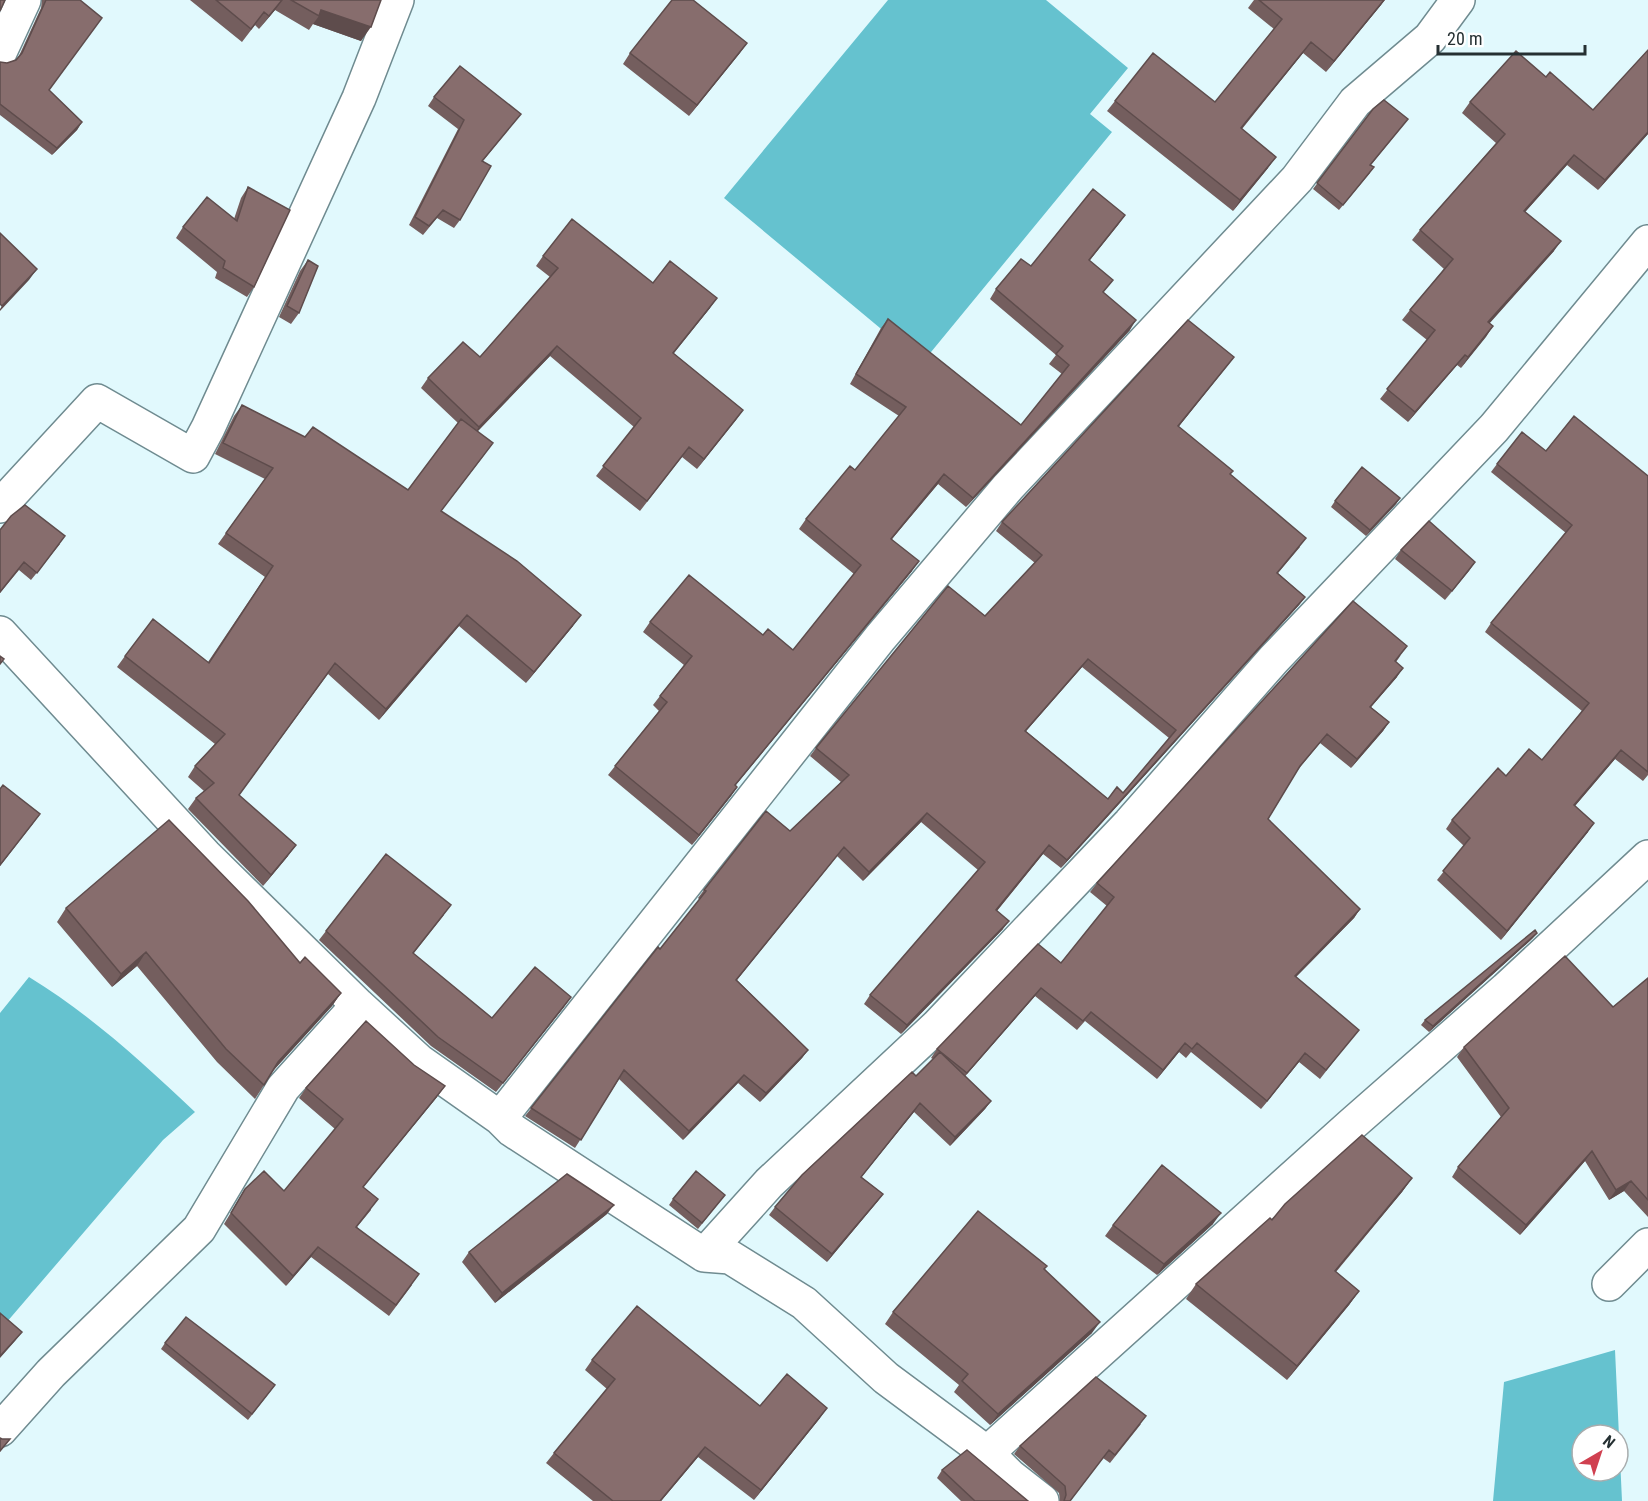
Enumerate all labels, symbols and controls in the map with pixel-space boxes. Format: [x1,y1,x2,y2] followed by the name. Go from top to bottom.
[1438,18,1585,56] scale bar
[1447,28,1482,49] text: 20 m
[1570,1423,1630,1483] north arrow
[1599,1431,1619,1452] text: N

